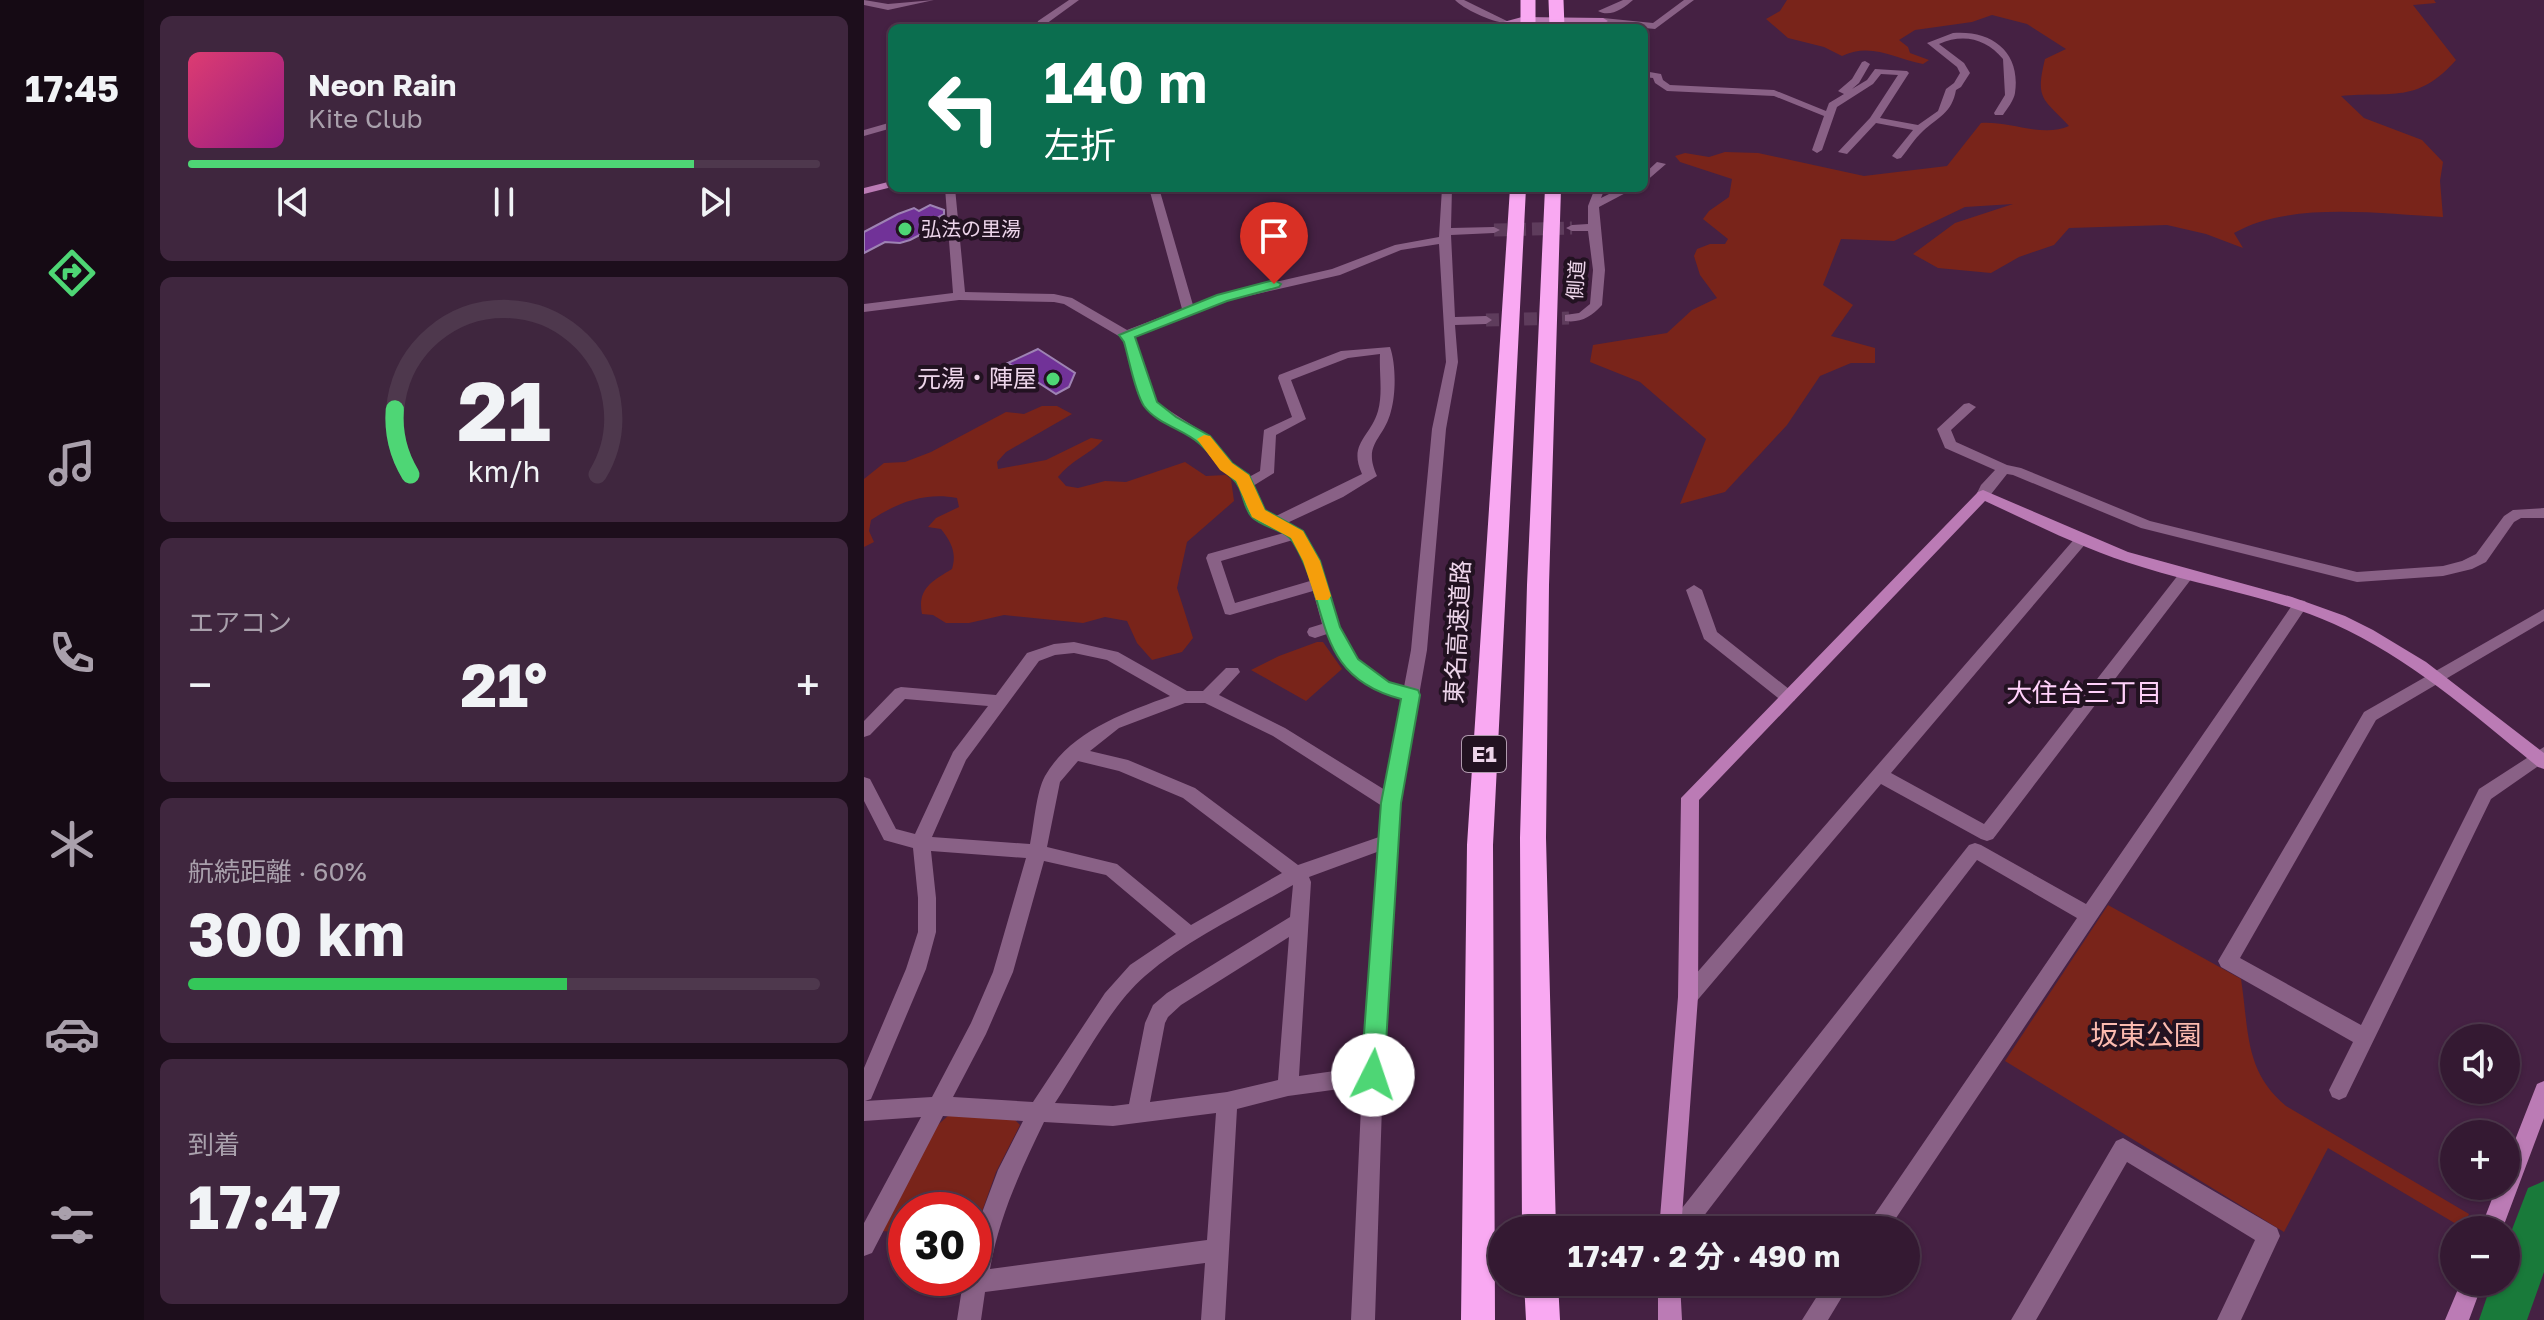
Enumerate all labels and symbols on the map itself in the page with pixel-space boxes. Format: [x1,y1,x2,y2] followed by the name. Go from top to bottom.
[1240,202,1308,284] pin
[921,216,1021,240] place label: 弘法の里湯
[896,220,914,238] marker: 弘法の里湯
[1562,259,1588,301] street label: 側道
[917,363,1037,392] place label: 元湯・陣屋
[1044,370,1062,388] marker: 元湯・陣屋
[1438,559,1475,705] street label: 東名高速道路
[2006,677,2162,708] district label: 大住台三丁目
[1462,736,1506,772] road number: E1
[2090,1018,2202,1051] park label: 坂東公園
[1331,1033,1415,1117] position arrow
[888,1192,992,1296] speed limit sign: 30

